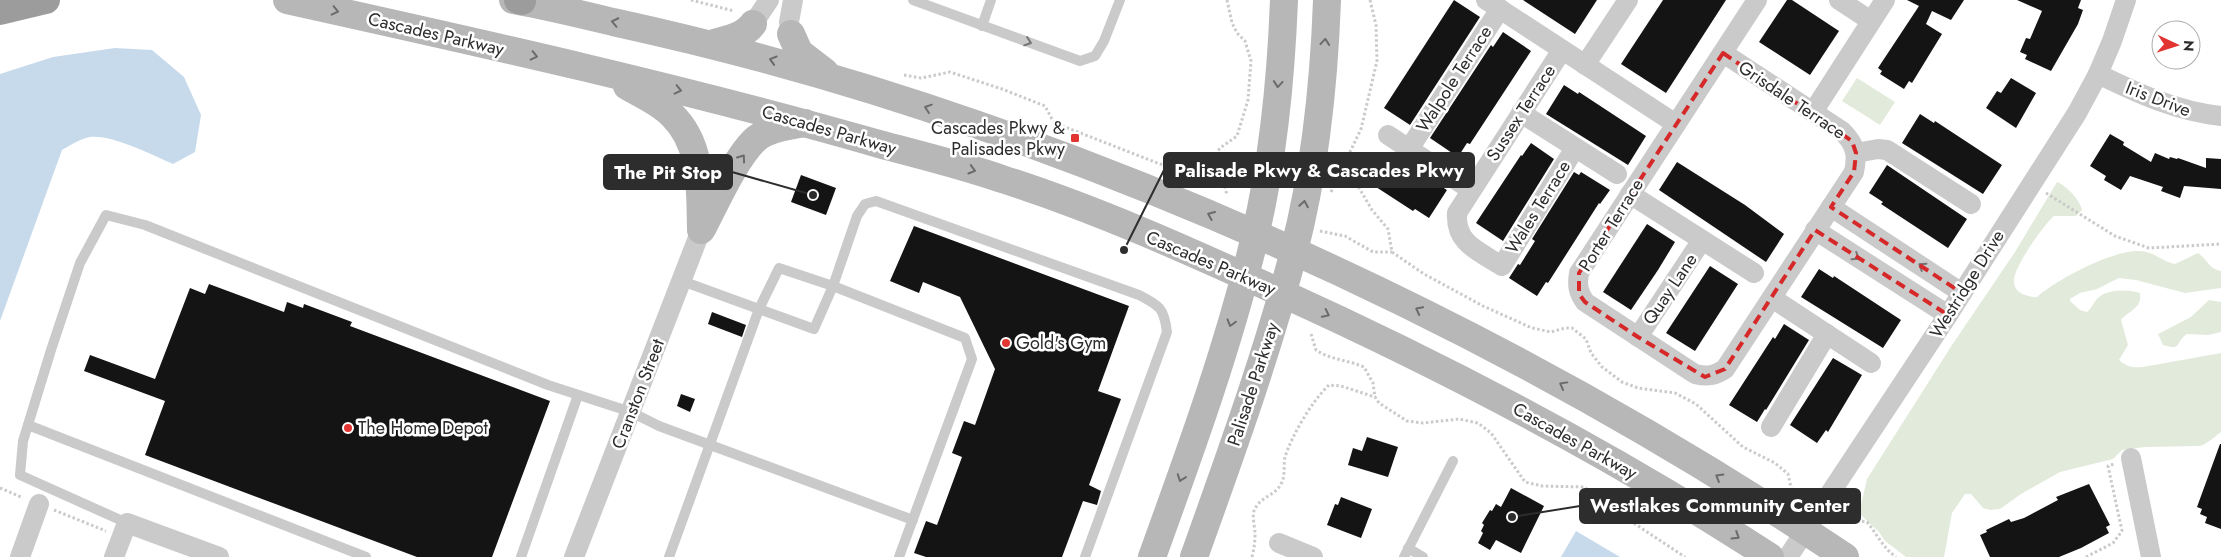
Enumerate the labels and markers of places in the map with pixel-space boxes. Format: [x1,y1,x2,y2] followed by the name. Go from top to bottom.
[931,115,1065,162] place label: Cascades Pkwy & Palisades Pkwy
[1069,132,1081,144] marker: Cascades Pkwy & Palisades Pkwy
[1164,153,1474,187] callout: Palisade Pkwy & Cascades Pkwy
[604,155,732,189] callout: The Pit Stop
[1016,330,1106,356] place label: Gold's Gym
[1000,337,1012,349] marker: Gold's Gym
[358,415,488,441] place label: The Home Depot
[342,422,354,434] marker: The Home Depot
[1580,489,1860,523] callout: Westlakes Community Center

